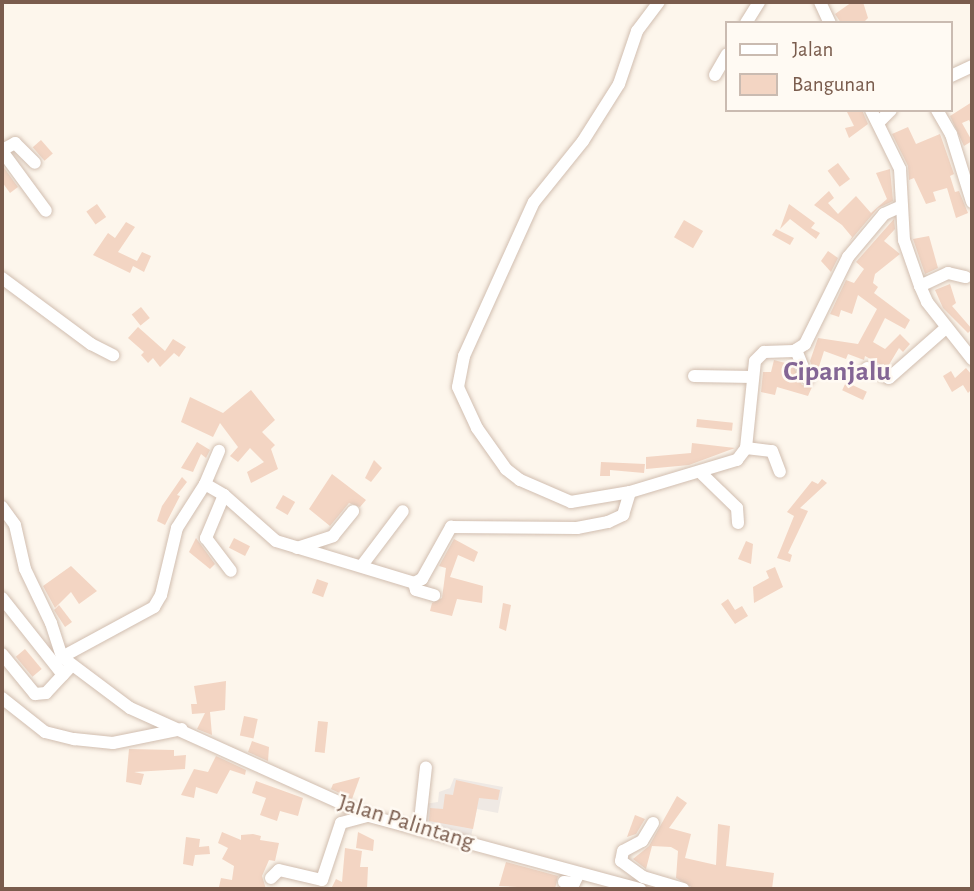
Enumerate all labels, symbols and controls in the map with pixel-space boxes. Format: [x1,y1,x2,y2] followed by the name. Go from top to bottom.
[726,21,953,112] legend
[792,39,833,60] text: Jalan
[792,74,876,95] text: Bangunan
[783,355,891,389] district label: Cipanjalu
[334,789,478,857] street label: Jalan Palintang

